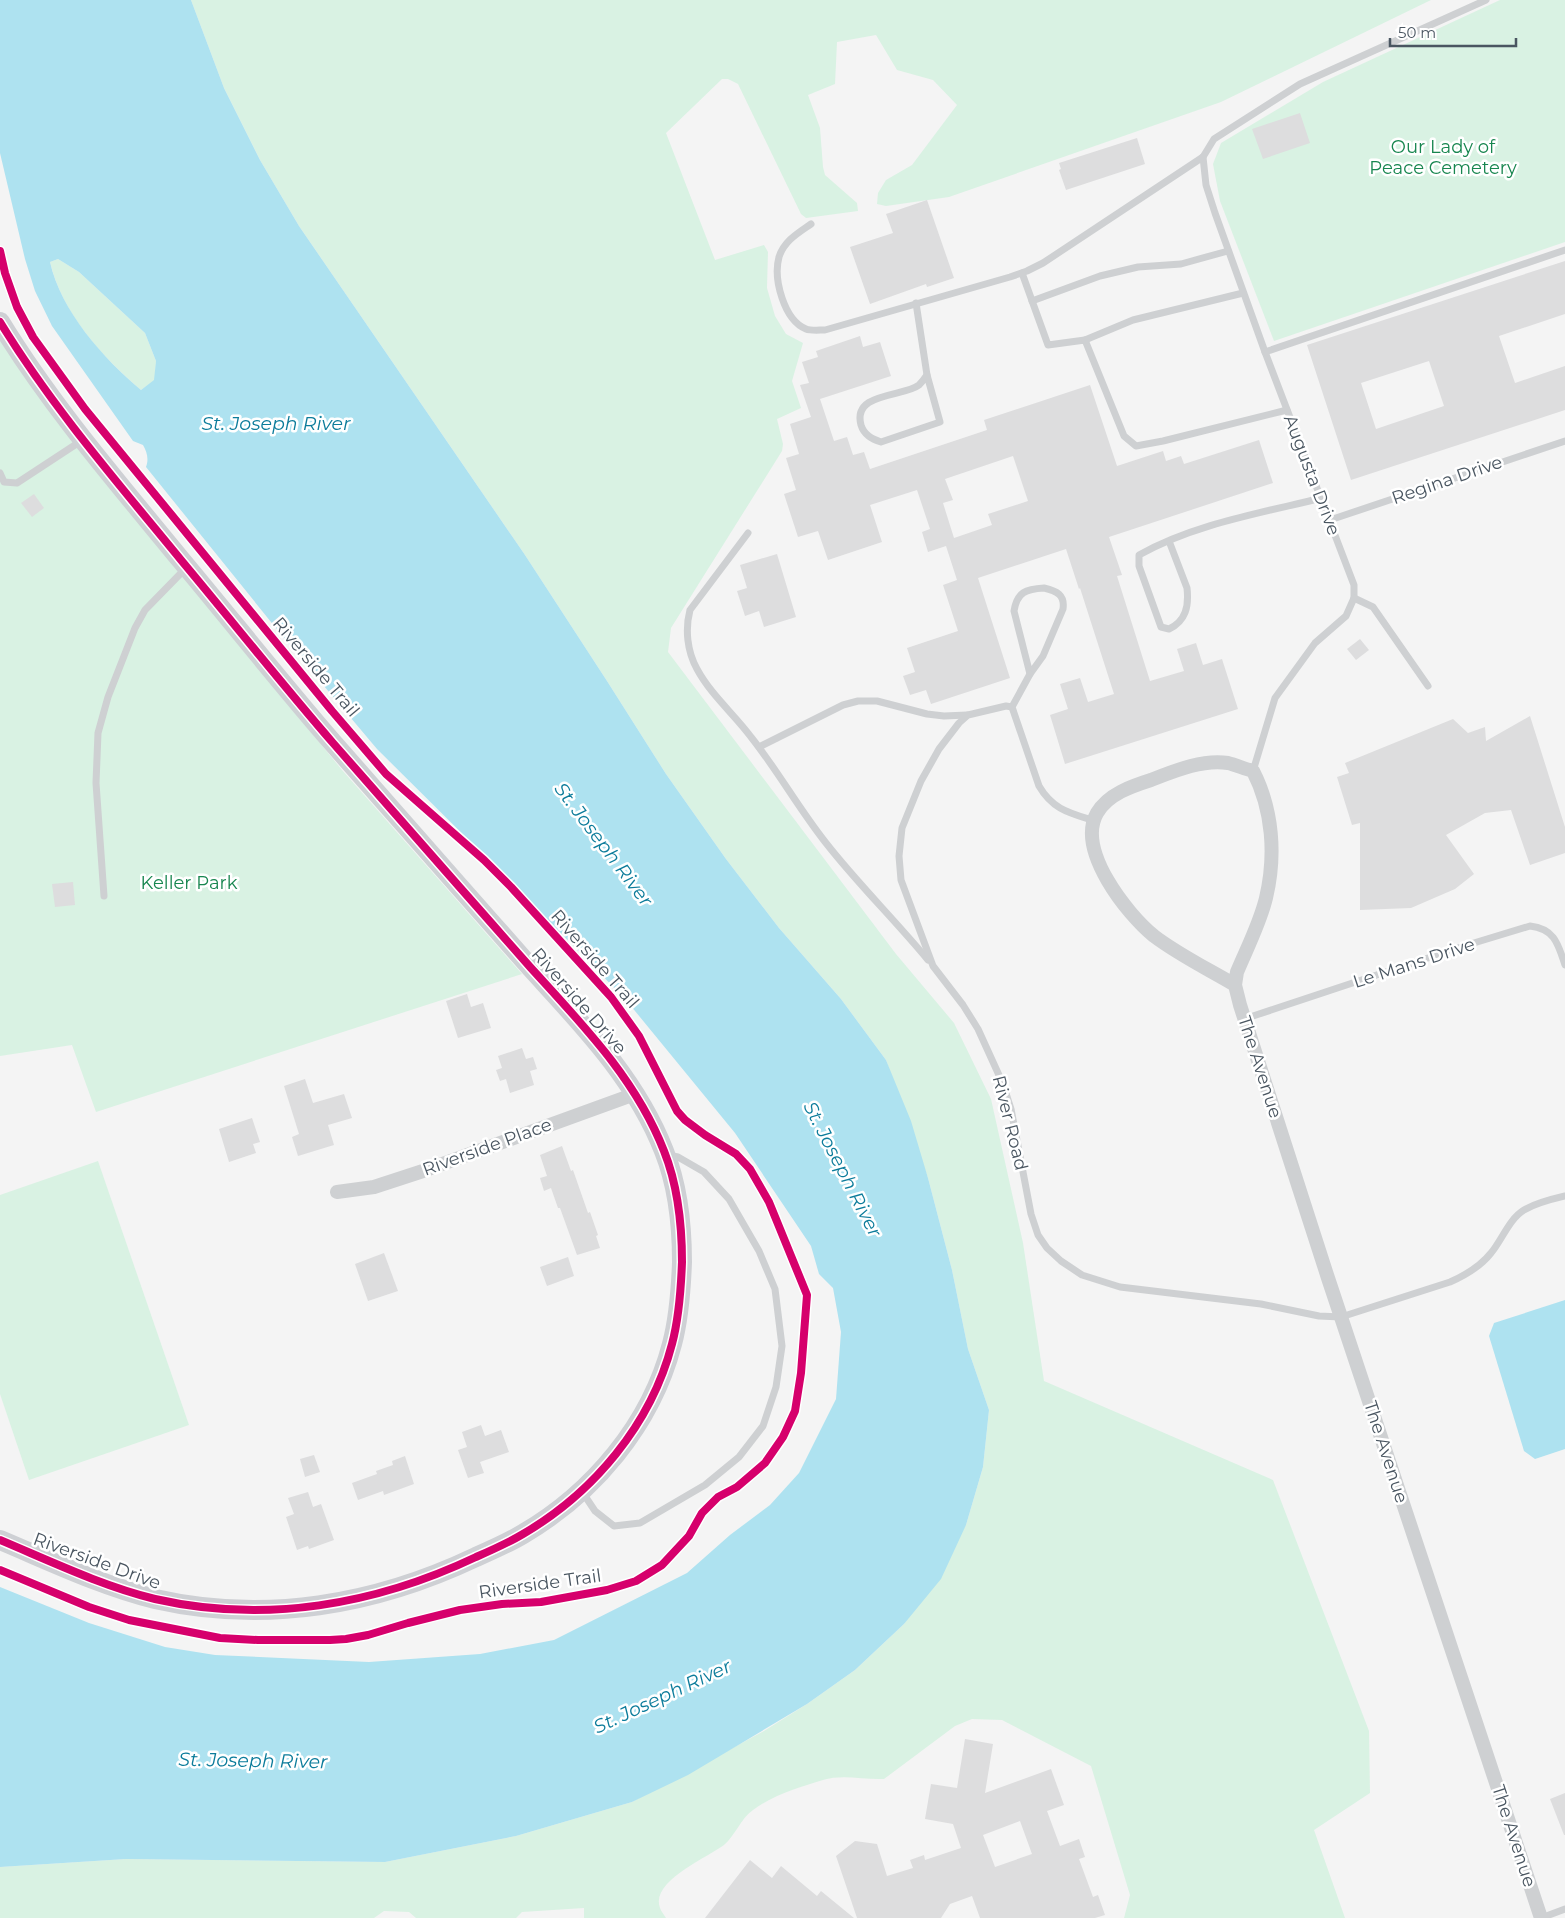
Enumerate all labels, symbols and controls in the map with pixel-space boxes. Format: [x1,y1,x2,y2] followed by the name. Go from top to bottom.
[1390,15,1516,47] scale bar
[1398,23,1436,42] text: 50 m
[1369,136,1517,179] park label: Our Lady of Peace Cemetery
[201,412,351,435] water label: St. Joseph River
[1279,412,1345,539] street label: Augusta Drive
[1389,451,1505,509] street label: Regina Drive
[268,613,364,721] street label: Riverside Trail
[550,778,658,911] water label: St. Joseph River
[141,872,238,894] park label: Keller Park
[546,905,644,1013] street label: Riverside Trail
[1350,933,1478,993] street label: Le Mans Drive
[527,943,631,1059] street label: Riverside Drive
[1233,1013,1287,1121] street label: The Avenue
[988,1073,1032,1173] street label: River Road
[798,1098,887,1241] water label: St. Joseph River
[419,1113,555,1181] street label: Riverside Place
[1359,1398,1413,1506] street label: The Avenue
[30,1528,164,1594] street label: Riverside Drive
[477,1565,603,1603] street label: Riverside Trail
[590,1654,735,1738] water label: St. Joseph River
[178,1748,328,1773] water label: St. Joseph River
[1487,1782,1541,1890] street label: The Avenue

